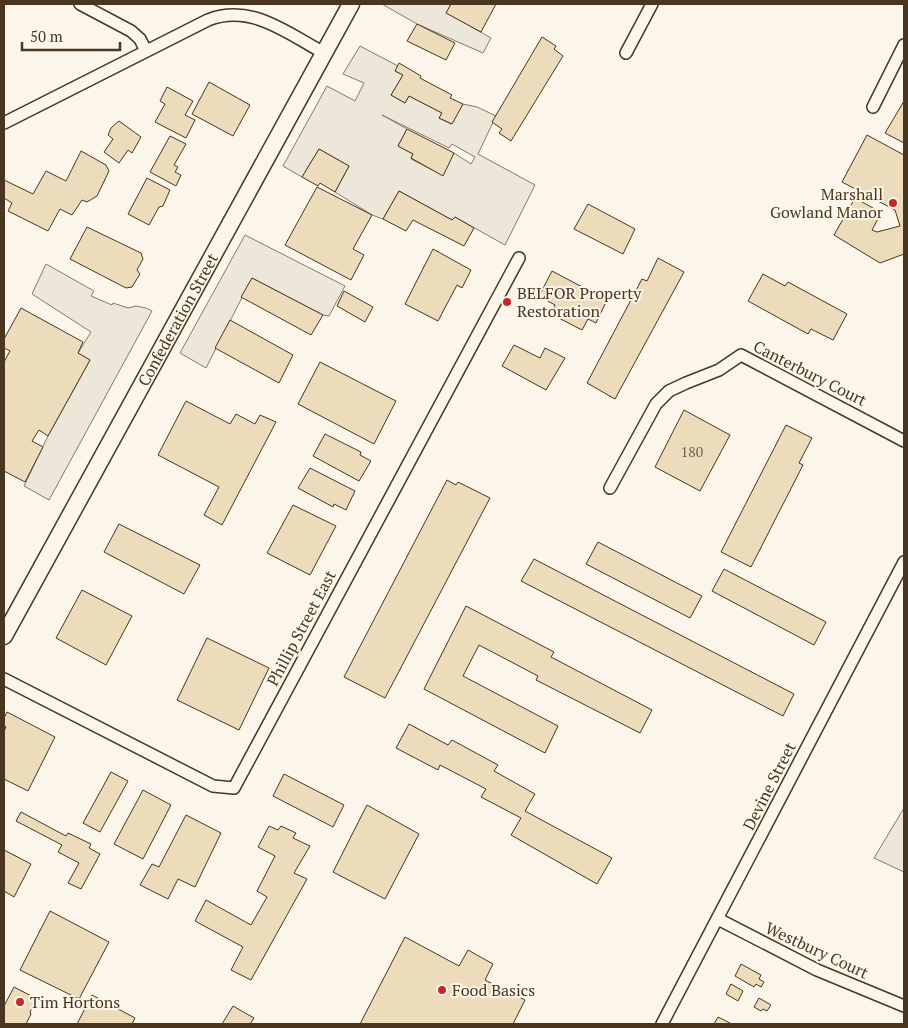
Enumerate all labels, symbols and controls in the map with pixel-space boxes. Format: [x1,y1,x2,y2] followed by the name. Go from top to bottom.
[22,20,120,52] scale bar
[30,26,63,46] text: 50 m
[770,183,884,223] place label: Marshall Gowland Manor
[887,197,899,209] marker: Marshall Gowland Manor
[132,249,223,390] street label: Confederation Street
[517,282,642,322] place label: BELFOR Property Restoration
[501,296,513,308] marker: BELFOR Property Restoration
[750,335,870,411] street label: Canterbury Court
[681,442,703,461] house number: 180
[261,566,341,690] street label: Phillip Street East
[737,738,801,834] street label: Devine Street
[762,917,872,983] street label: Westbury Court
[452,979,535,1001] place label: Food Basics
[436,984,448,996] marker: Food Basics
[30,991,120,1013] place label: Tim Hortons
[14,996,26,1008] marker: Tim Hortons

